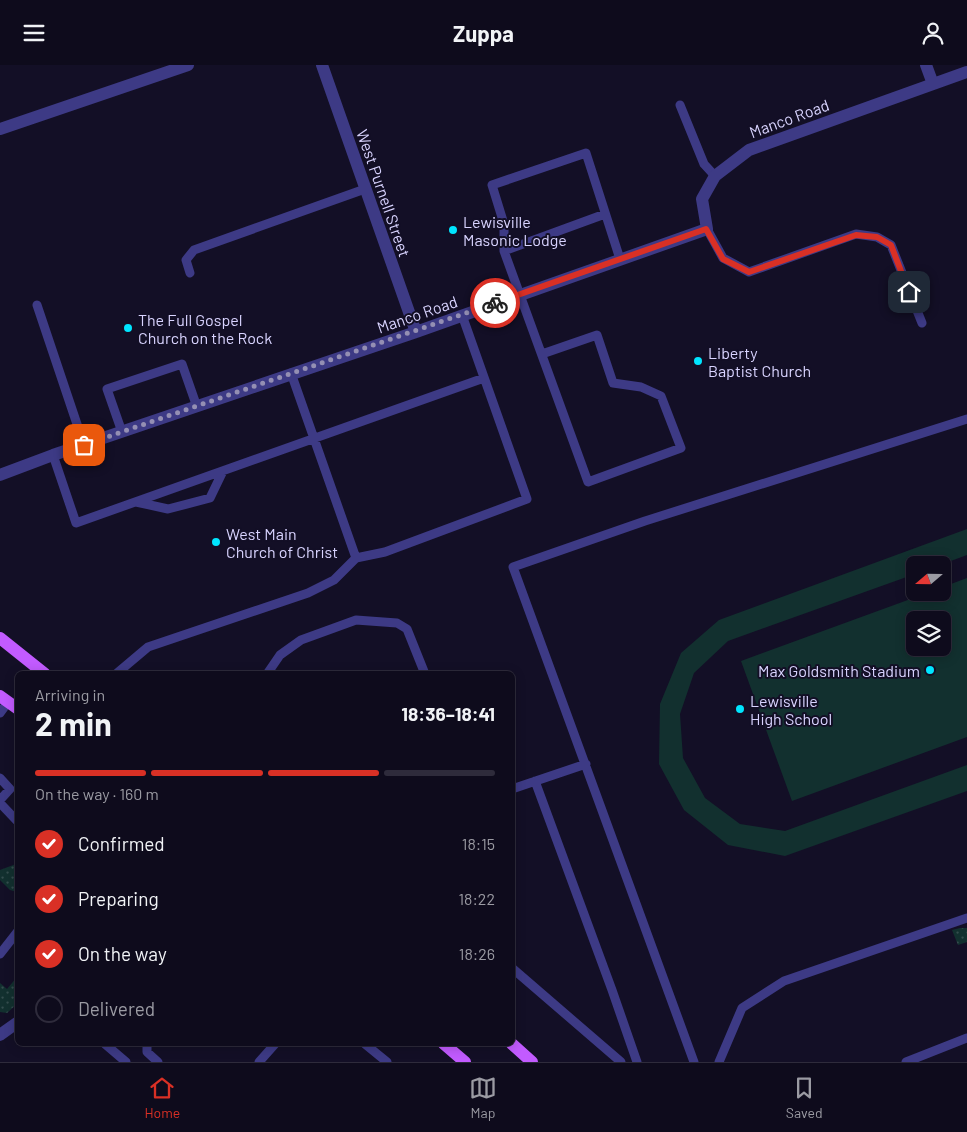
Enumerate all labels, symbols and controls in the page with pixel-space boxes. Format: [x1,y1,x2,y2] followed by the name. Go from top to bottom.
[20,19,48,47] icon: menu
[919,19,947,47] icon: person
[453,20,514,46] text: Zuppa
[746,95,832,141] street label: Manco Road
[353,127,415,259] street label: West Purnell Street
[463,212,567,249] place label: Lewisville Masonic Lodge
[447,224,459,236] marker: Lewisville Masonic Lodge
[888,271,930,313] pin
[470,278,520,328] courier
[895,278,923,306] icon: home
[481,289,509,317] icon: bike
[374,291,460,337] street label: Manco Road
[138,310,272,347] place label: The Full Gospel Church on the Rock
[122,322,134,334] marker: The Full Gospel Church on the Rock
[708,343,811,380] place label: Liberty Baptist Church
[692,355,704,367] marker: Liberty Baptist Church
[63,424,105,466] pin
[70,431,98,459] icon: bag
[226,524,338,561] place label: West Main Church of Christ
[210,536,222,548] marker: West Main Church of Christ
[906,556,951,601] north arrow
[906,556,951,656] map controls
[906,611,951,656] button: layers
[758,661,920,680] place label: Max Goldsmith Stadium
[924,664,936,676] marker: Max Goldsmith Stadium
[35,685,105,704] text: Arriving in
[750,691,832,728] place label: Lewisville High School
[401,702,495,725] text: 18:36–18:41
[734,703,746,715] marker: Lewisville High School
[35,704,112,742] text: 2 min
[35,784,159,803] text: On the way · 160 m
[35,830,63,858] icon: check
[78,832,165,855] text: Confirmed
[462,834,495,853] text: 18:15
[35,885,63,913] icon: check
[78,887,159,910] text: Preparing
[458,889,495,908] text: 18:22
[35,940,63,968] icon: check
[78,942,167,965] text: On the way
[459,944,495,963] text: 18:26
[78,997,155,1020] text: Delivered
[144,1074,180,1121] tab: Home
[469,1074,497,1121] tab: Map
[786,1074,823,1121] tab: Saved

